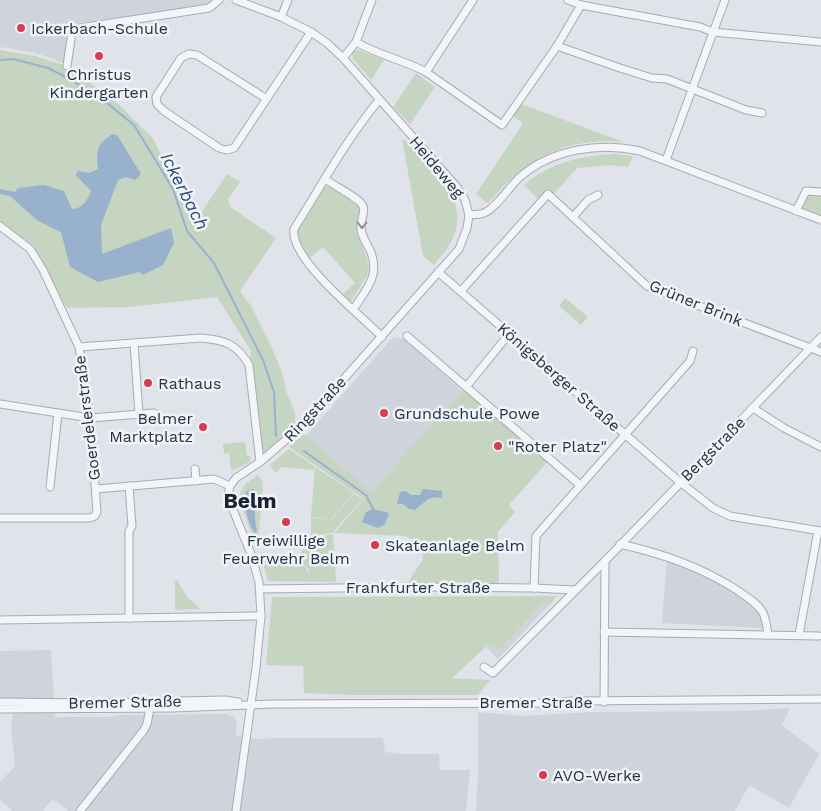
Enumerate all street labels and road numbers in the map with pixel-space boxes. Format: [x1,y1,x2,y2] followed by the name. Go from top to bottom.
[406,132,469,202] street label: Heideweg
[647,276,745,330] street label: Grüner Brink
[494,318,624,436] street label: Königsberger Straße
[70,354,104,482] street label: Goerdelerstraße
[280,372,350,446] street label: Ringstraße
[677,413,749,485] street label: Bergstraße
[346,578,490,597] street label: Frankfurter Straße
[68,692,182,712] street label: Bremer Straße
[479,693,593,712] street label: Bremer Straße

